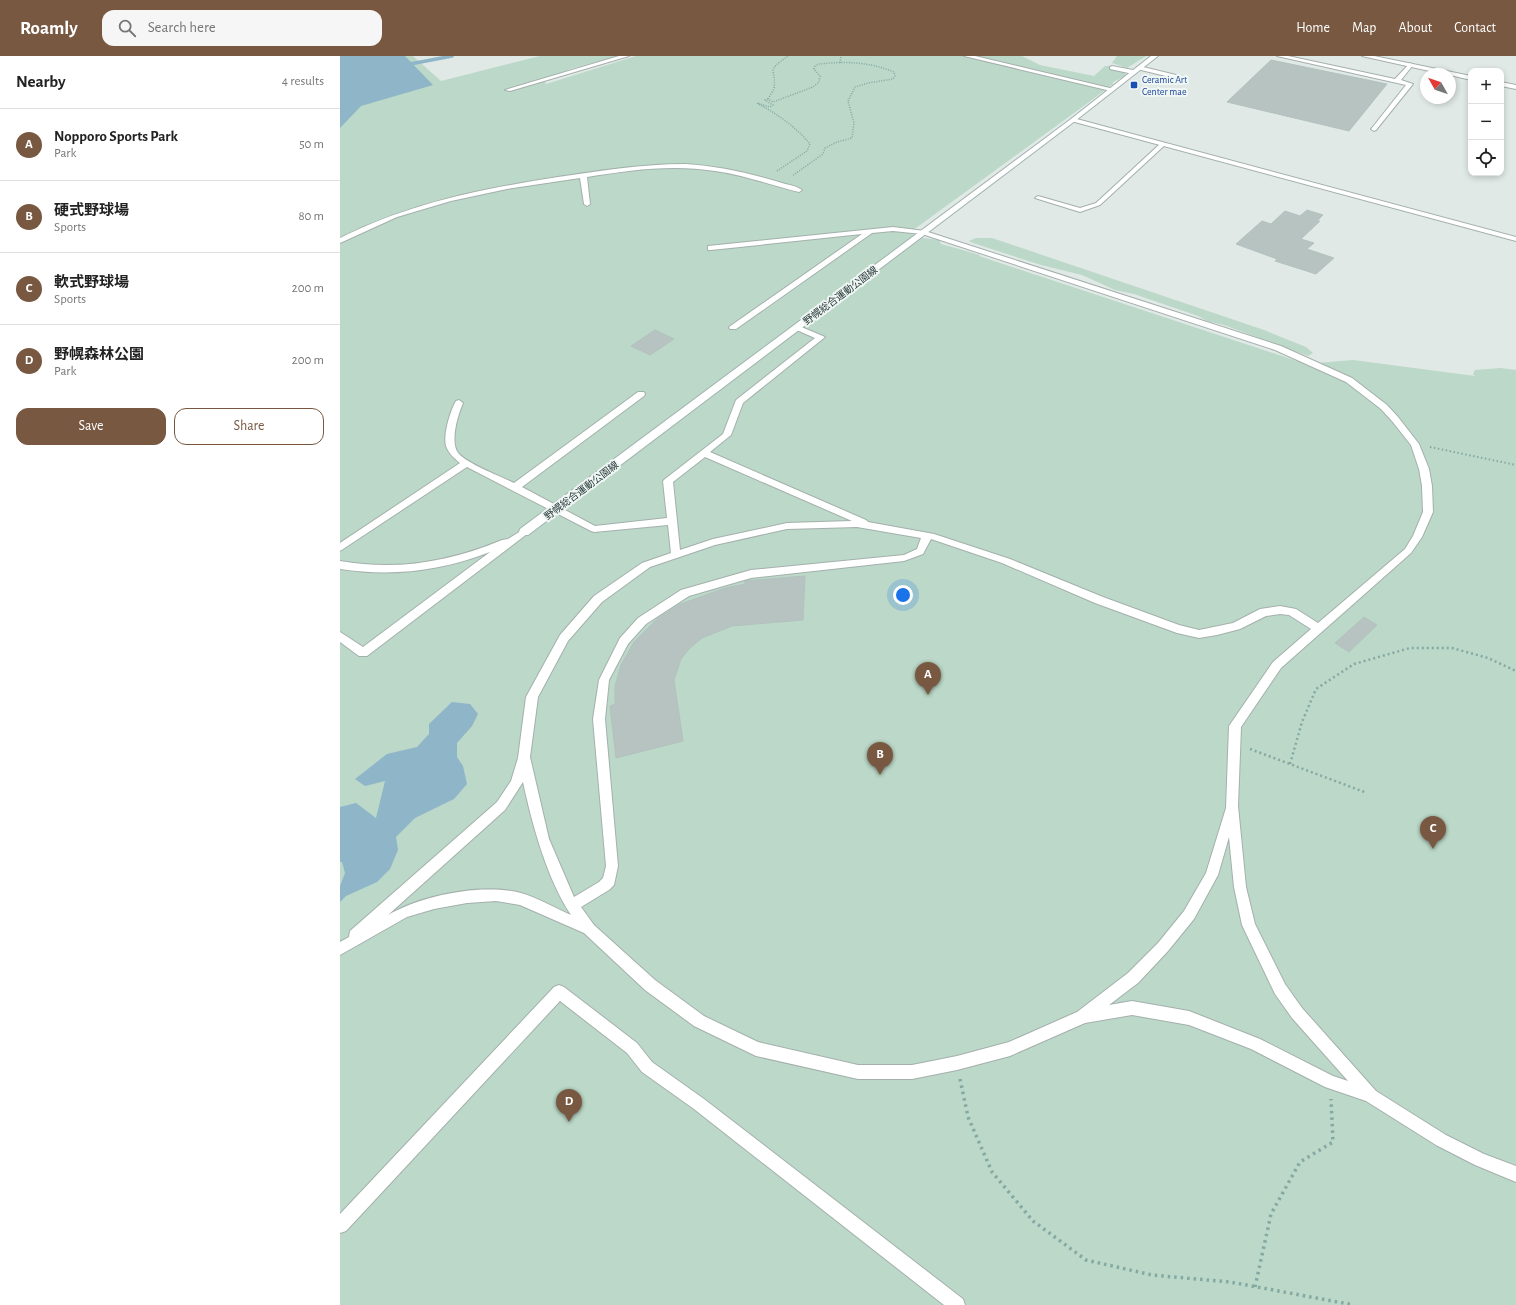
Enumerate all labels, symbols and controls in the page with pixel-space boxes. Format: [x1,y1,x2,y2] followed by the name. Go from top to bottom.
[102,10,382,46] search box
[116,17,138,39] icon: search
[20,19,78,38] text: Roamly
[148,20,216,35] text: Search here
[1296,21,1330,35] text: Home
[1352,21,1376,35] text: Map
[1398,21,1432,35] text: About
[1454,21,1496,35] text: Contact
[1420,68,1456,104] north arrow
[1468,68,1504,176] map controls
[1468,68,1504,104] button: +
[16,73,66,90] text: Nearby
[282,75,324,88] text: 4 results
[1142,75,1188,97] place label: Ceramic Art Center mae
[1129,80,1139,90] marker: Ceramic Art Center mae
[1468,104,1504,140] button: −
[54,129,178,144] text: Nopporo Sports Park
[25,138,33,151] text: A
[299,138,324,151] text: 50 m
[1468,140,1504,176] button: locate
[54,147,76,160] text: Park
[54,203,129,218] text: 硬式野球場
[25,210,33,223] text: B
[298,210,324,223] text: 80 m
[54,221,86,234] text: Sports
[801,264,880,327] street label: 野幌総合運動公園線
[54,275,129,290] text: 軟式野球場
[26,282,32,295] text: C
[292,282,324,295] text: 200 m
[54,293,86,306] text: Sports
[54,347,144,362] text: 野幌森林公園
[25,354,33,367] text: D
[292,354,324,367] text: 200 m
[54,365,76,378] text: Park
[16,408,166,445] button: Save
[174,408,324,445] button: Share
[542,459,621,522] street label: 野幌総合運動公園線
[893,585,913,605] your location
[915,662,941,695] pin: A
[867,742,893,775] pin: B
[1420,816,1446,849] pin: C
[556,1089,582,1122] pin: D

